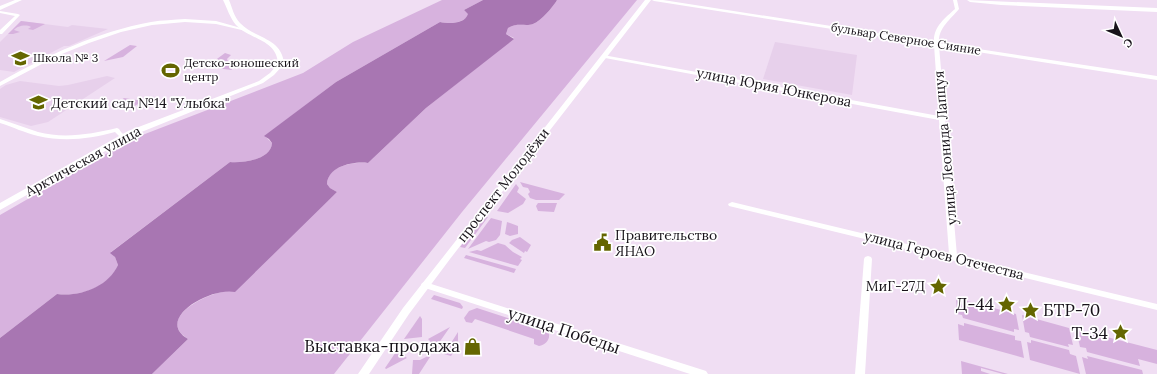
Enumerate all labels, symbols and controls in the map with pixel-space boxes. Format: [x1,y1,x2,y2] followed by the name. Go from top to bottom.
[1101,16,1141,56] north arrow
[830,19,983,58] street label: бульвар Северное Сияние
[1120,35,1136,51] text: С
[10,48,30,68] school or university icon: Школа № 3
[33,50,99,65] place label: Школа № 3
[184,55,299,84] place label: Детско-юношеский центр
[161,60,181,80] sports icon: Детско-юношеский центр
[695,63,853,111] street label: улица Юрия Юнкерова
[929,70,961,226] street label: улица Леонида Лапцуя
[28,93,48,113] school or university icon: Детский сад №14 "Улыбка"
[51,94,230,112] place label: Детский сад №14 "Улыбка"
[21,122,144,201] street label: Арктическая улица
[453,124,553,246] street label: проспект Молодёжи
[615,226,717,260] place label: Правительство ЯНАО
[862,226,1026,284] street label: улица Героев Отечества
[592,233,612,253] public building icon: Правительство ЯНАО
[928,276,948,296] place icon: МиГ-27Д
[866,277,925,295] place label: МиГ-27Д
[956,293,994,315] place label: Д-44
[997,294,1017,314] place icon: Д-44
[1043,299,1100,321] place label: БТР-70
[1020,300,1040,320] place icon: БТР-70
[505,301,623,359] street label: улица Победы
[1072,322,1108,344] place label: Т-34
[1111,323,1131,343] place icon: Т-34
[304,335,460,357] place label: Выставка-продажа
[463,336,483,356] shop icon: Выставка-продажа

